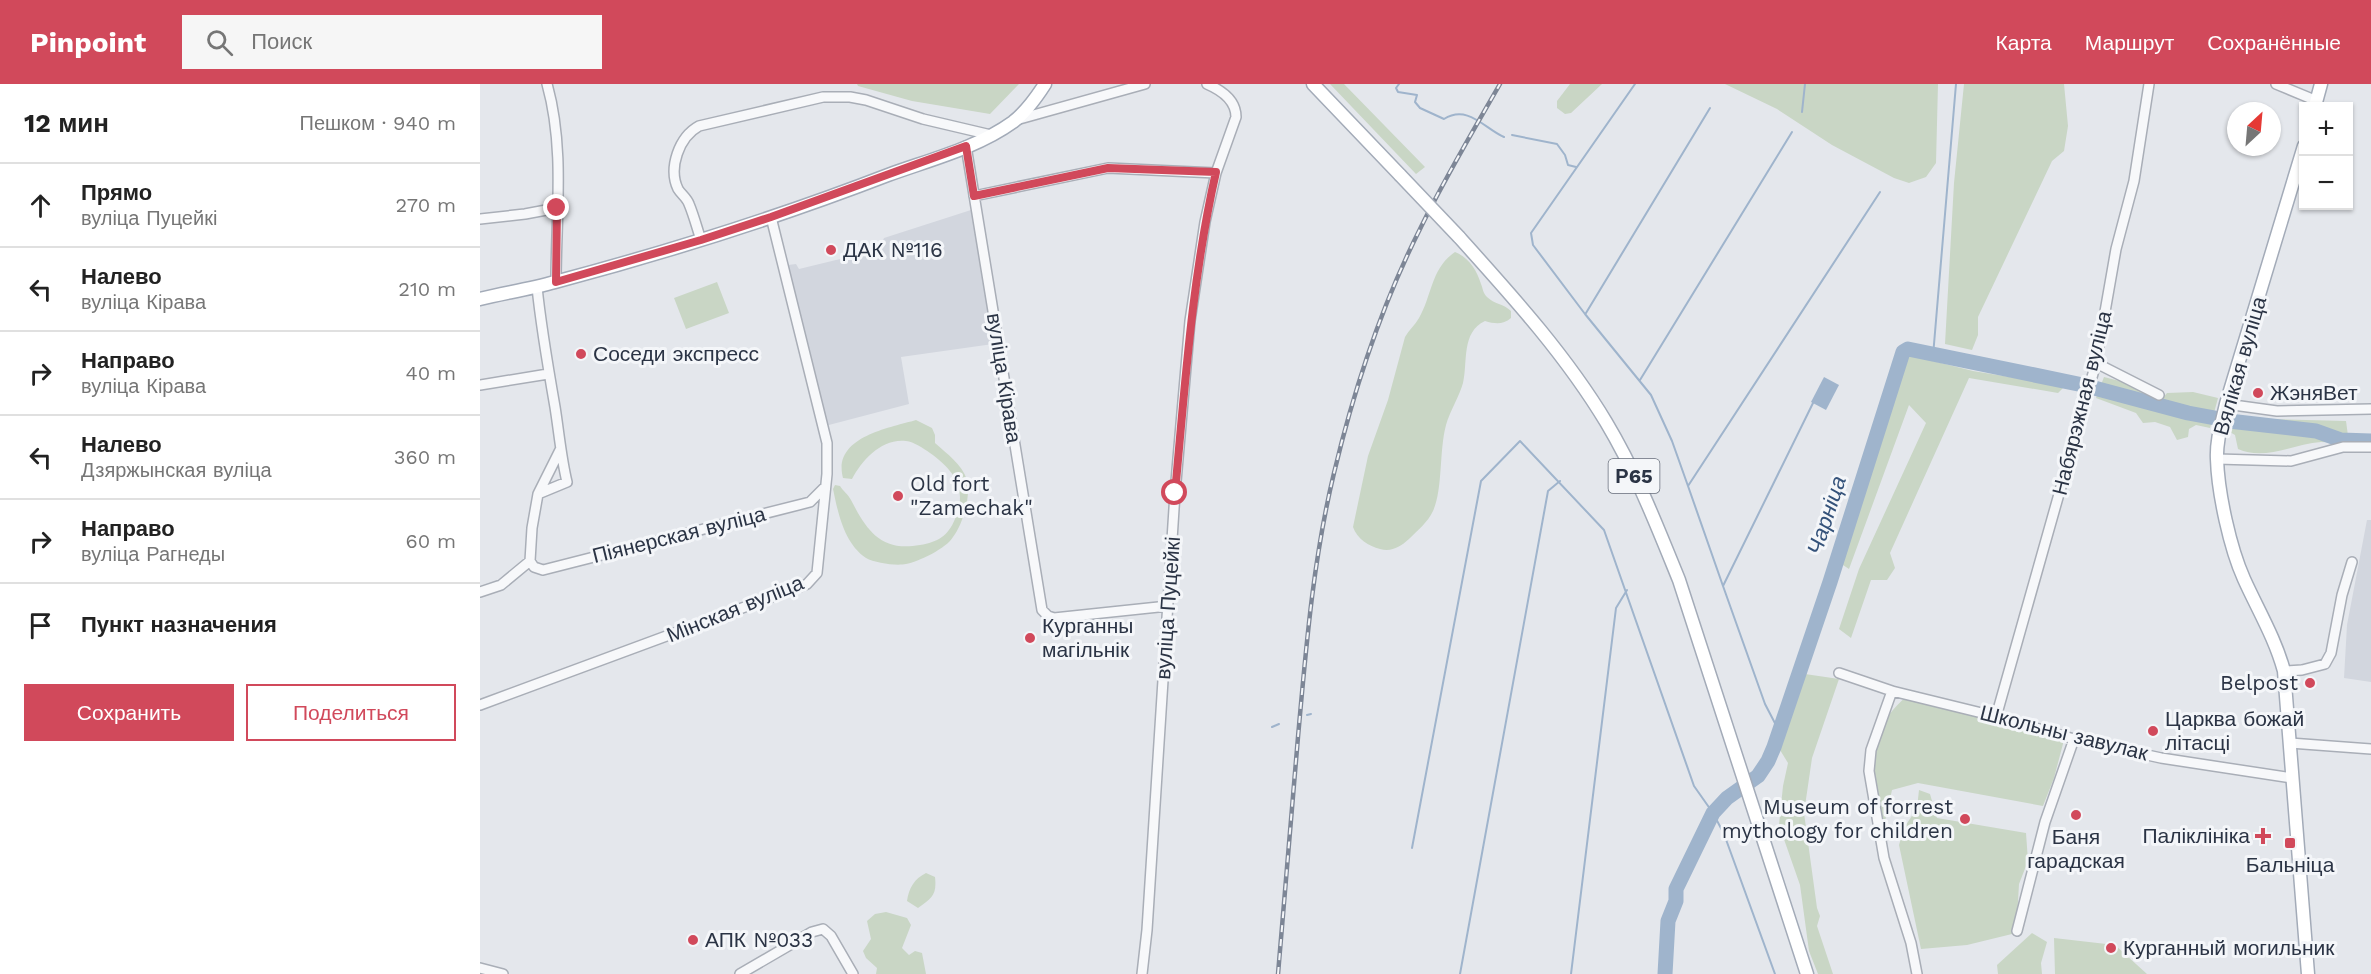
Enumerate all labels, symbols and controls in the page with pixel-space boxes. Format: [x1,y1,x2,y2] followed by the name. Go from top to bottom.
[182,15,602,69] search box
[30,26,146,59] text: Pinpoint
[203,26,236,59] icon: search
[251,29,312,54] text: Поиск
[1996,30,2052,55] text: Карта
[2085,30,2174,55] text: Маршрут
[2207,30,2341,55] text: Сохранённые
[2227,102,2281,156] north arrow
[2299,102,2353,210] map controls
[2299,102,2353,156] button: +
[24,108,109,138] text: 12 мин
[300,111,456,135] text: Пешком · 940 m
[2299,156,2353,210] button: −
[81,180,152,205] text: Прямо
[24,189,57,222] icon: ahead
[396,193,456,217] text: 270 m
[543,194,569,220] route end
[81,206,217,230] text: вуліца Пуцейкі
[843,237,943,262] place label: ДАК №116
[824,243,838,257] marker: ДАК №116
[81,264,162,289] text: Налево
[24,273,57,306] icon: left
[398,277,456,301] text: 210 m
[81,290,206,314] text: вуліца Кірава
[2208,293,2271,438] street label: Вялікая вуліца
[2046,308,2117,498] street label: Набярэжная вуліца
[982,311,1027,445] street label: вуліца Кірава
[593,341,759,366] place label: Соседи экспресс
[574,347,588,361] marker: Соседи экспресс
[81,348,175,373] text: Направо
[24,357,57,390] icon: right
[405,361,456,385] text: 40 m
[81,374,206,398] text: вуліца Кірава
[2270,380,2358,405] place label: ЖэняВет
[2251,386,2265,400] marker: ЖэняВет
[81,432,162,457] text: Налево
[24,441,57,474] icon: left
[394,445,456,469] text: 360 m
[81,458,272,482] text: Дзяржынская вуліца
[1608,459,1660,493] road number: Р65
[910,471,1033,520] place label: Old fort "Zamechak"
[1802,473,1851,558] water label: Чарніца
[1161,479,1187,505] route start
[891,489,905,503] marker: Old fort "Zamechak"
[590,501,768,568] street label: Піянерская вуліца
[81,516,175,541] text: Направо
[24,525,57,558] icon: right
[406,529,456,553] text: 60 m
[1150,536,1185,680] street label: вуліца Пуцейкі
[81,542,225,566] text: вуліца Рагнеды
[663,570,807,647] street label: Мінская вуліца
[24,609,57,642] icon: arrive
[81,612,277,637] text: Пункт назначения
[1042,613,1133,662] place label: Курганны магільнік
[1023,631,1037,645] marker: Курганны магільнік
[2220,670,2298,695] place label: Belpost
[2303,676,2317,690] marker: Belpost
[24,684,234,741] button: Сохранить
[246,684,456,741] button: Поделиться
[1978,700,2151,766] street label: Школьны завулак
[2165,706,2304,755] place label: Царква божай літасці
[2146,724,2160,738] marker: Царква божай літасці
[1722,794,1953,843] place label: Museum of forrest mythology for children
[2069,808,2083,822] marker: Баня гарадская
[1958,812,1972,826] marker: Museum of forrest mythology for children
[2142,823,2250,848] place label: Паліклініка
[2027,824,2125,873] place label: Баня гарадская
[2254,827,2272,845] marker: Паліклініка
[2283,836,2297,850] marker: Бальніца
[2246,852,2335,877] place label: Бальніца
[705,927,813,952] place label: АПК №033
[686,933,700,947] marker: АПК №033
[2123,935,2335,960] place label: Курганный могильник
[2104,941,2118,955] marker: Курганный могильник

